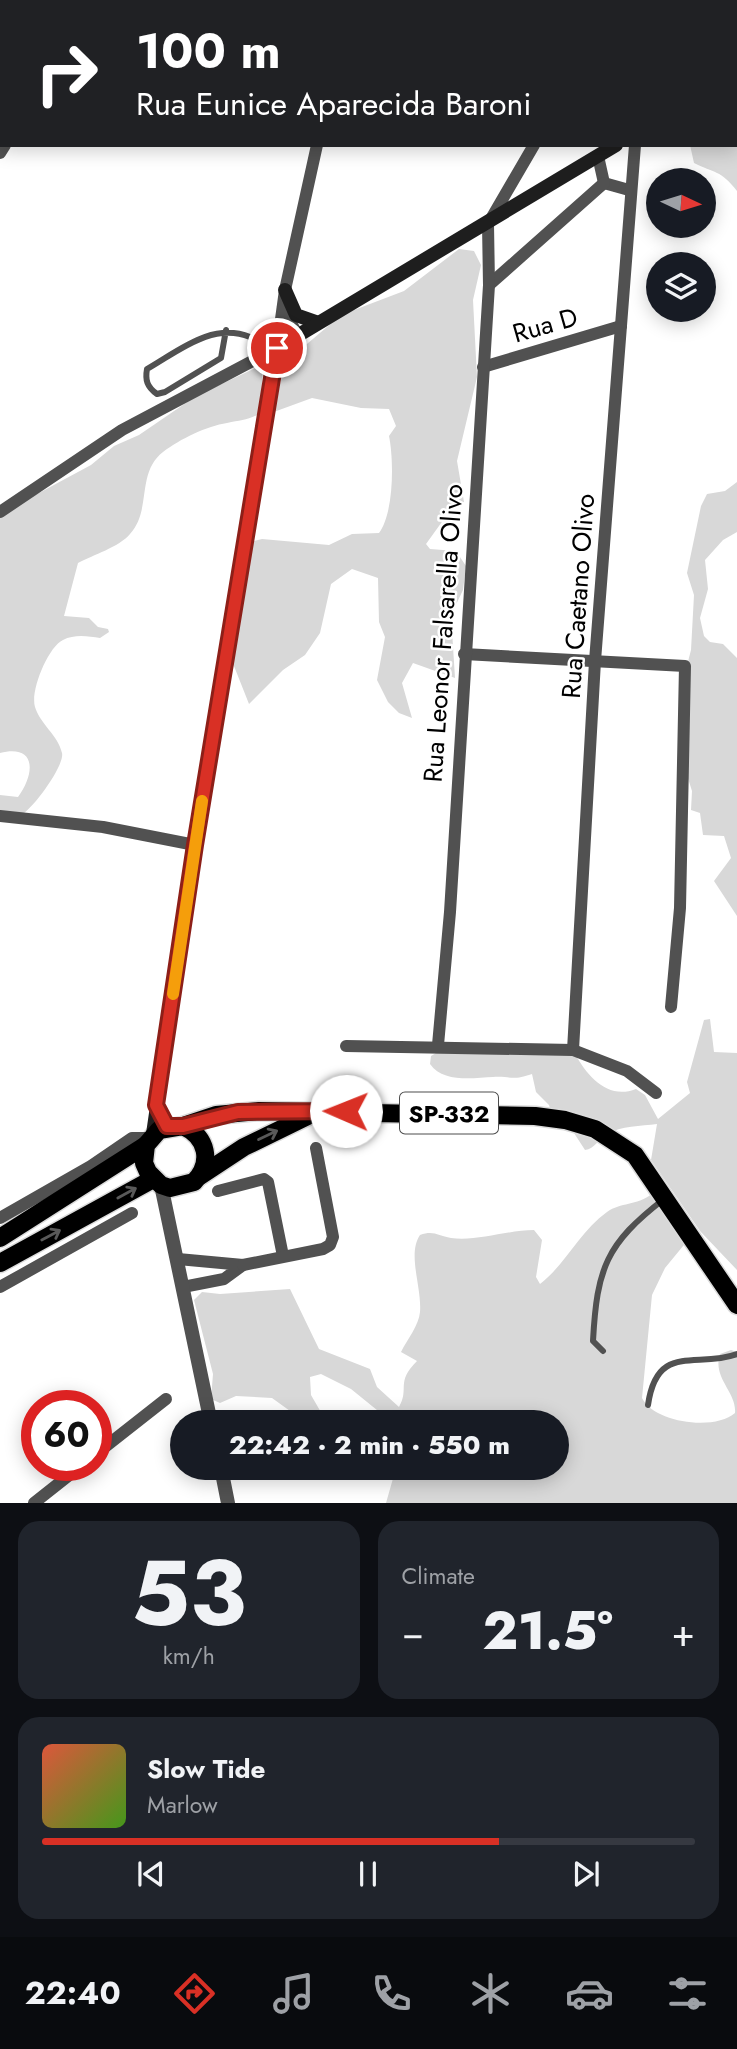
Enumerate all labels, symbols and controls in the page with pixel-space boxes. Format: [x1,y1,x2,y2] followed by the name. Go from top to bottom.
[136,16,281,86] text: 100 m
[21,28,112,119] icon: right
[136,81,532,127] text: Rua Eunice Aparecida Baroni
[646,168,716,238] north arrow
[646,168,716,322] map controls
[646,252,716,322] button: layers
[508,298,582,352] street label: Rua D
[247,318,307,378] pin
[258,329,296,367] icon: arrive
[414,483,472,783] street label: Rua Leonor Falsarella Olivo
[552,492,604,700] street label: Rua Caetano Olivo
[309,1074,383,1148] position arrow
[400,1092,498,1134] road number: SP-332
[257,1128,278,1142] one-way arrow
[117,1186,137,1200] one-way arrow
[40,1228,61,1242] one-way arrow
[21,1390,112,1481] speed limit sign: 60
[229,1426,510,1464] text: 22:42 · 2 min · 550 m
[131,1528,246,1659] text: 53
[402,1559,475,1593] text: Climate
[483,1593,613,1669] text: 21.5°
[402,1605,424,1660] text: −
[672,1605,695,1660] text: +
[163,1639,215,1673] text: km/h
[147,1750,266,1788] text: Slow Tide
[147,1788,218,1822] text: Marlow
[132,1855,170,1893] icon: previous
[349,1855,387,1893] icon: pause
[567,1855,605,1893] icon: next
[170,1969,219,2018] icon: directions
[269,1969,318,2018] icon: music
[367,1969,416,2018] icon: phone
[466,1969,515,2018] icon: climate
[565,1969,614,2018] icon: car
[663,1969,712,2018] icon: filters
[25,1970,121,2016] text: 22:40

